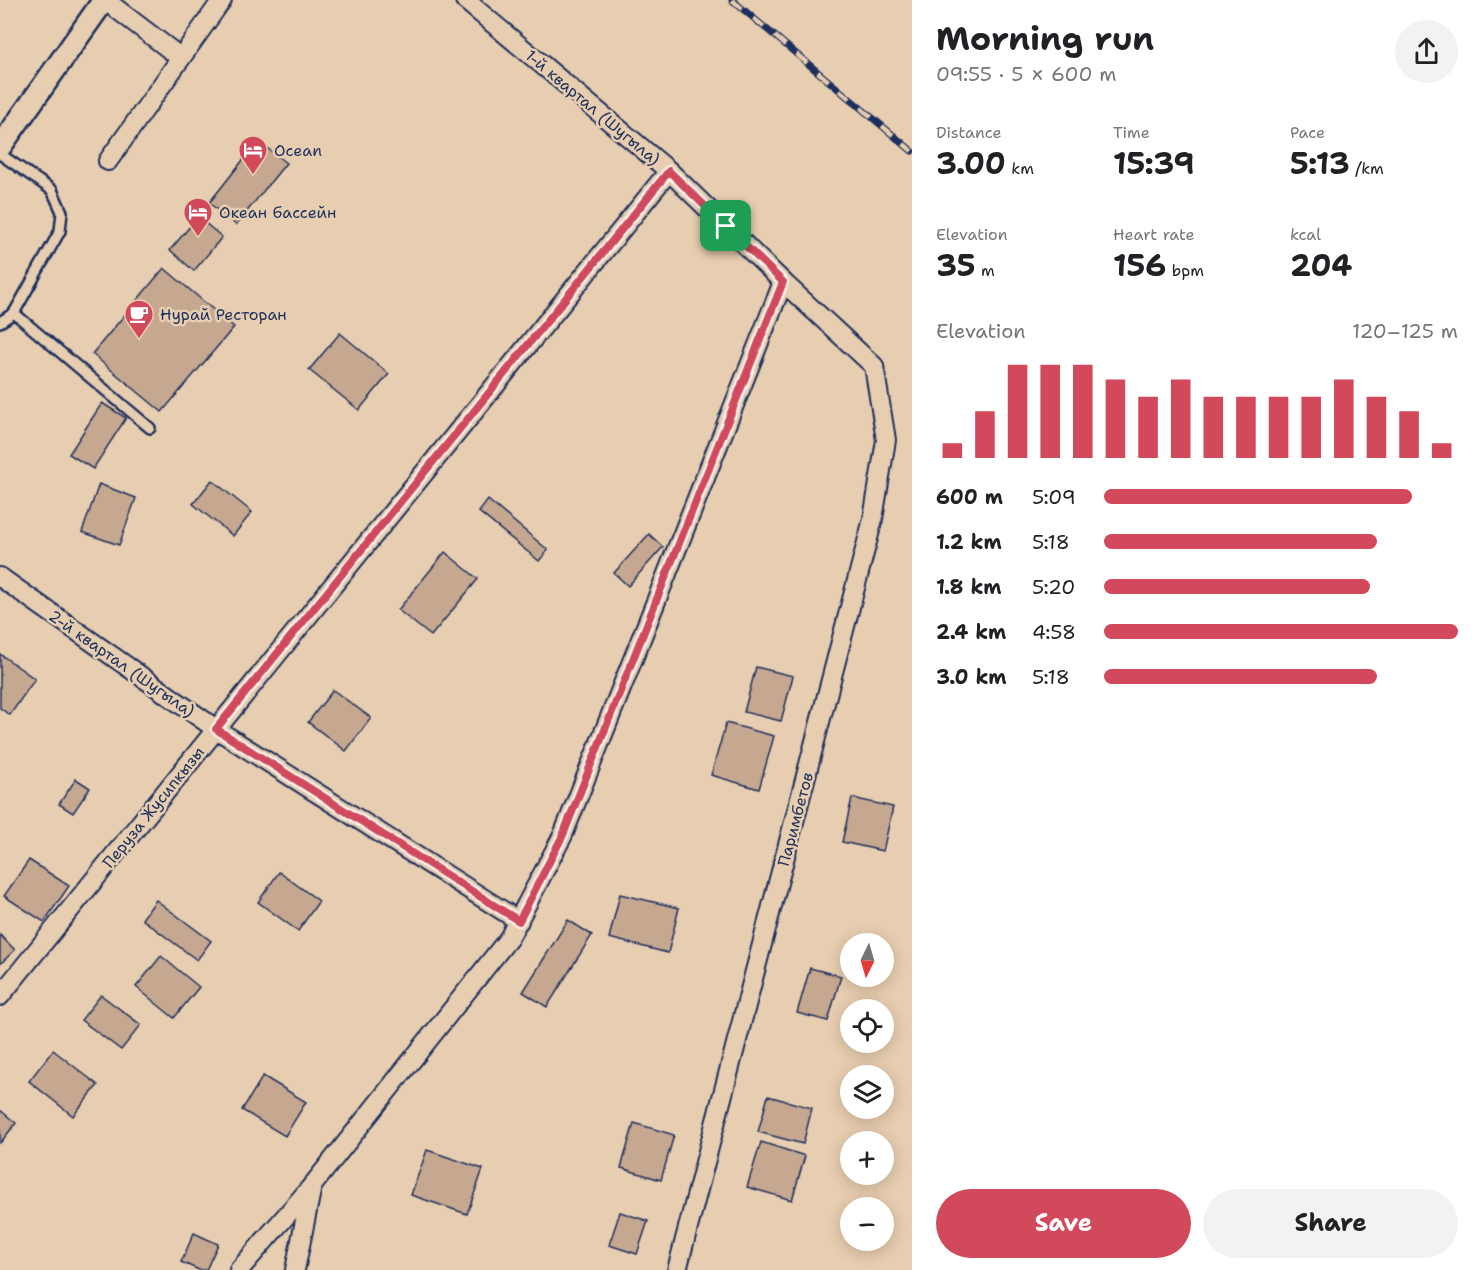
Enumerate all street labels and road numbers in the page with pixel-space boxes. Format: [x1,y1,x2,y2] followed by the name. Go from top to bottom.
[521,45,664,170] street label: 1-й квартал (Шугыла)
[45,605,199,722] street label: 2-й квартал (Шугыла)
[98,742,209,872] street label: Перуза Жусипкызы
[773,770,818,868] street label: Паримбетов

